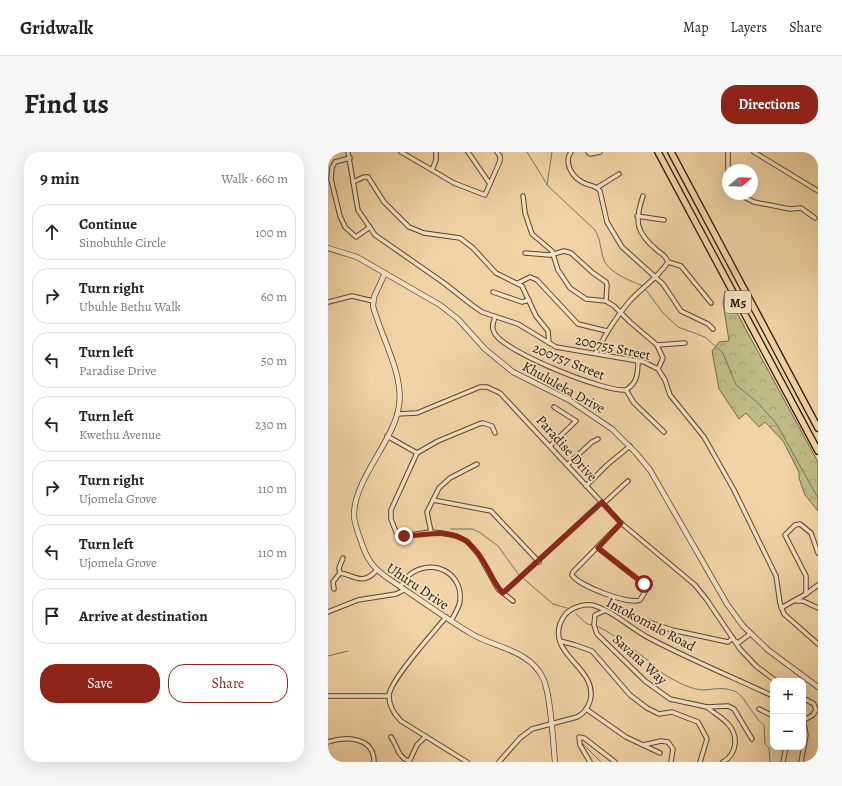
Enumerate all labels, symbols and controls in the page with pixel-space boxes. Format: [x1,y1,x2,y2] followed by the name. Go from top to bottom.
[20,15,93,41] text: Gridwalk
[683,18,709,37] text: Map
[731,18,767,37] text: Layers
[789,18,822,37] text: Share
[24,85,109,123] text: Find us
[721,85,818,124] button: Directions
[722,164,758,200] north arrow
[40,167,80,190] text: 9 min
[221,170,288,187] text: Walk · 660 m
[79,214,137,234] text: Continue
[41,221,63,243] icon: ahead
[255,224,287,241] text: 100 m
[79,234,166,251] text: Sinobuhle Circle
[79,278,144,298] text: Turn right
[41,285,63,307] icon: right
[261,288,287,305] text: 60 m
[725,291,751,313] road number: M5
[79,298,181,315] text: Ubuhle Bethu Walk
[573,330,653,365] street label: 200755 Street
[530,338,608,385] street label: 200757 Street
[79,342,134,362] text: Turn left
[41,349,63,371] icon: left
[261,352,287,369] text: 50 m
[519,357,609,418] street label: Khululeka Drive
[79,362,156,379] text: Paradise Drive
[79,406,134,426] text: Turn left
[532,411,602,486] street label: Paradise Drive
[41,413,63,435] icon: left
[255,416,287,433] text: 230 m
[79,426,161,443] text: Kwethu Avenue
[79,470,144,490] text: Turn right
[41,477,63,499] icon: right
[258,480,287,497] text: 110 m
[79,490,157,507] text: Ujomela Grove
[395,527,413,545] route end
[79,534,134,554] text: Turn left
[41,541,63,563] icon: left
[258,544,287,561] text: 110 m
[79,554,157,571] text: Ujomela Grove
[383,558,453,614] street label: Uhuru Drive
[635,575,653,593] route start
[603,593,699,656] street label: Intokomalo Road
[41,605,63,627] icon: arrive
[79,606,208,626] text: Arrive at destination
[608,630,672,689] street label: Savana Way
[40,664,160,703] button: Save
[168,664,288,703] button: Share
[770,678,806,750] map controls
[770,678,806,714] button: +
[770,714,806,750] button: −

